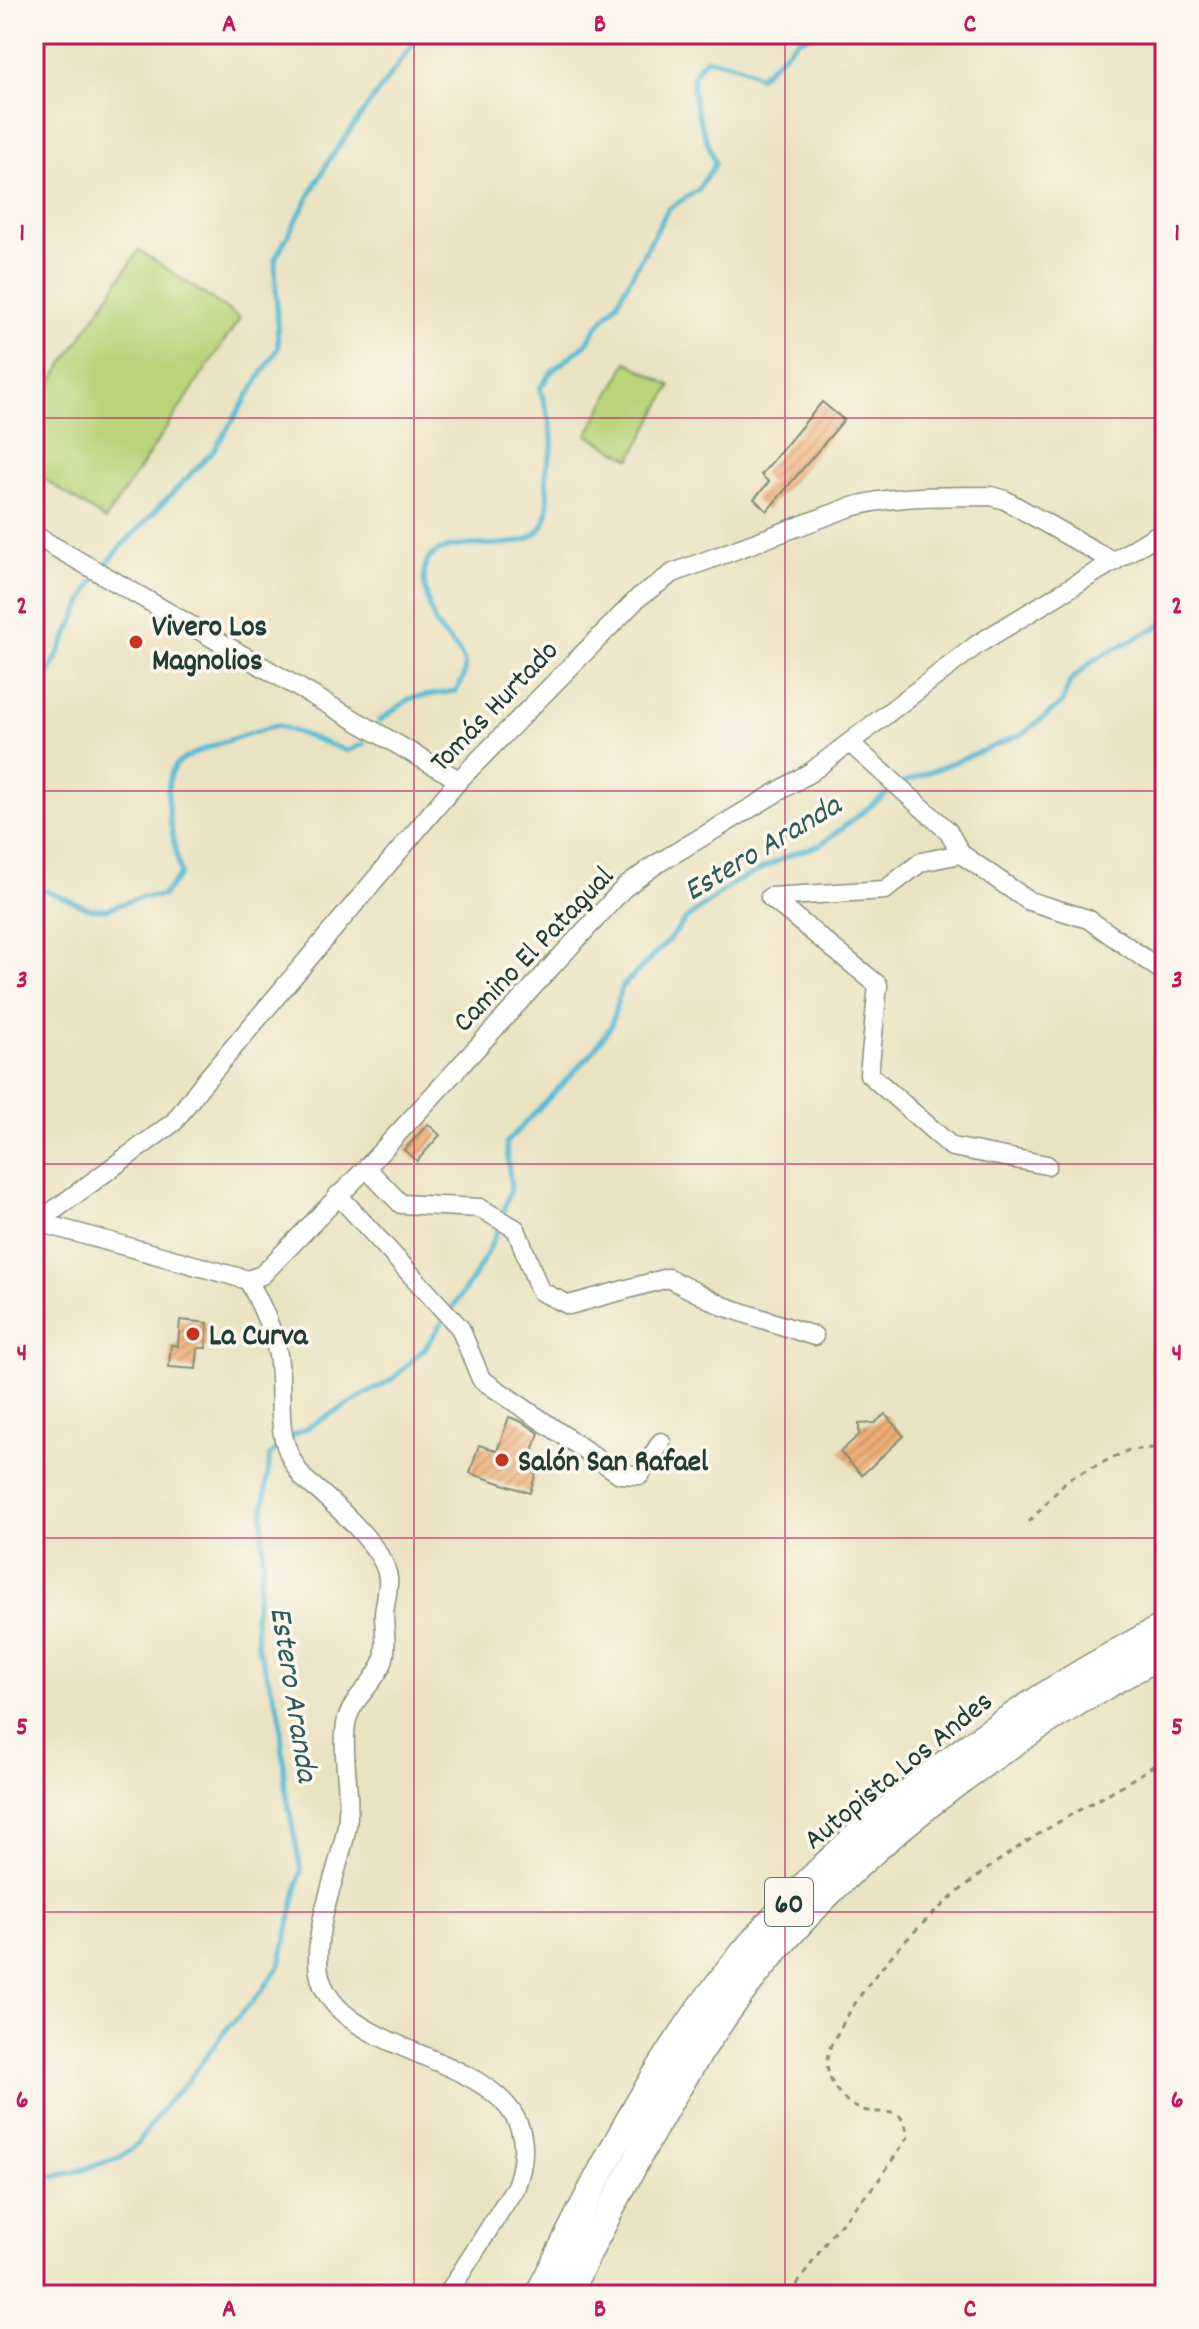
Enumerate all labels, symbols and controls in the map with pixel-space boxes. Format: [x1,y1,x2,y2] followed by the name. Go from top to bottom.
[222,7,236,44] text: A
[594,7,606,44] text: B
[964,7,977,44] text: C
[19,216,25,253] text: 1
[1174,216,1180,253] text: 1
[16,589,28,626] text: 2
[1171,589,1183,626] text: 2
[152,608,267,685] place label: Vivero Los Magnolios
[422,632,571,784] street label: Tomás Hurtado
[127,633,145,651] marker: Vivero Los Magnolios
[676,784,853,915] water label: Estero Aranda
[444,858,626,1044] street label: Camino El Patagual
[16,963,28,1000] text: 3
[1171,963,1183,1000] text: 3
[209,1317,309,1360] place label: La Curva
[184,1325,202,1343] marker: La Curva
[17,1336,27,1373] text: 4
[1172,1336,1182,1373] text: 4
[518,1443,709,1486] place label: Salón San Rafael
[493,1451,511,1469] marker: Salón San Rafael
[255,1604,328,1787] water label: Estero Aranda
[796,1682,1004,1863] street label: Autopista Los Andes
[16,1710,28,1747] text: 5
[1171,1710,1183,1747] text: 5
[765,1878,813,1926] road number: 60
[16,2083,28,2120] text: 6
[1171,2083,1183,2120] text: 6
[222,2292,236,2329] text: A
[594,2292,606,2329] text: B
[964,2292,977,2329] text: C

